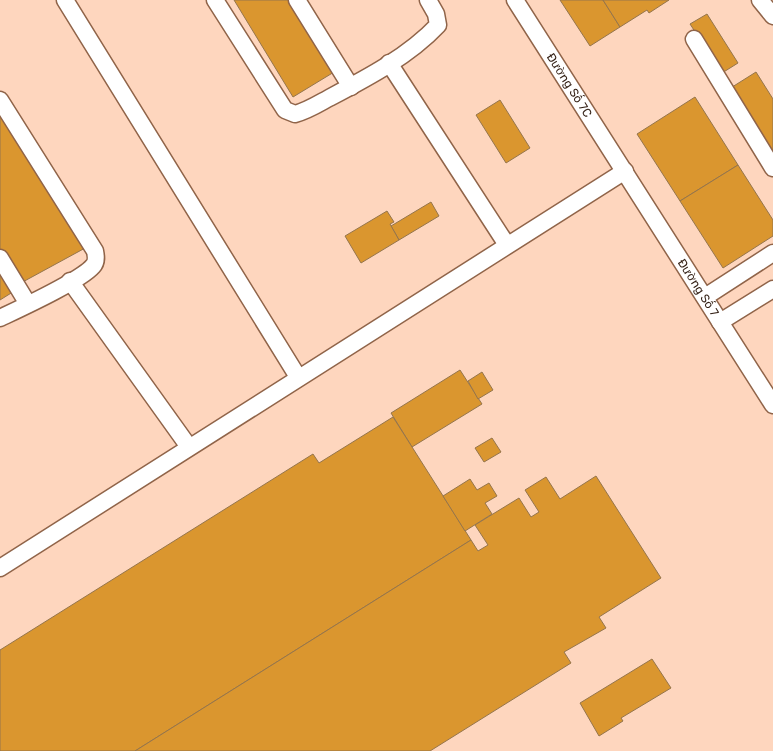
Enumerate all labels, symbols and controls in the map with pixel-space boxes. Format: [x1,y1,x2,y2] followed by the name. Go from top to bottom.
[544,51,595,120] street label: Đường Số 7C
[675,256,722,319] street label: Đường Số 7

